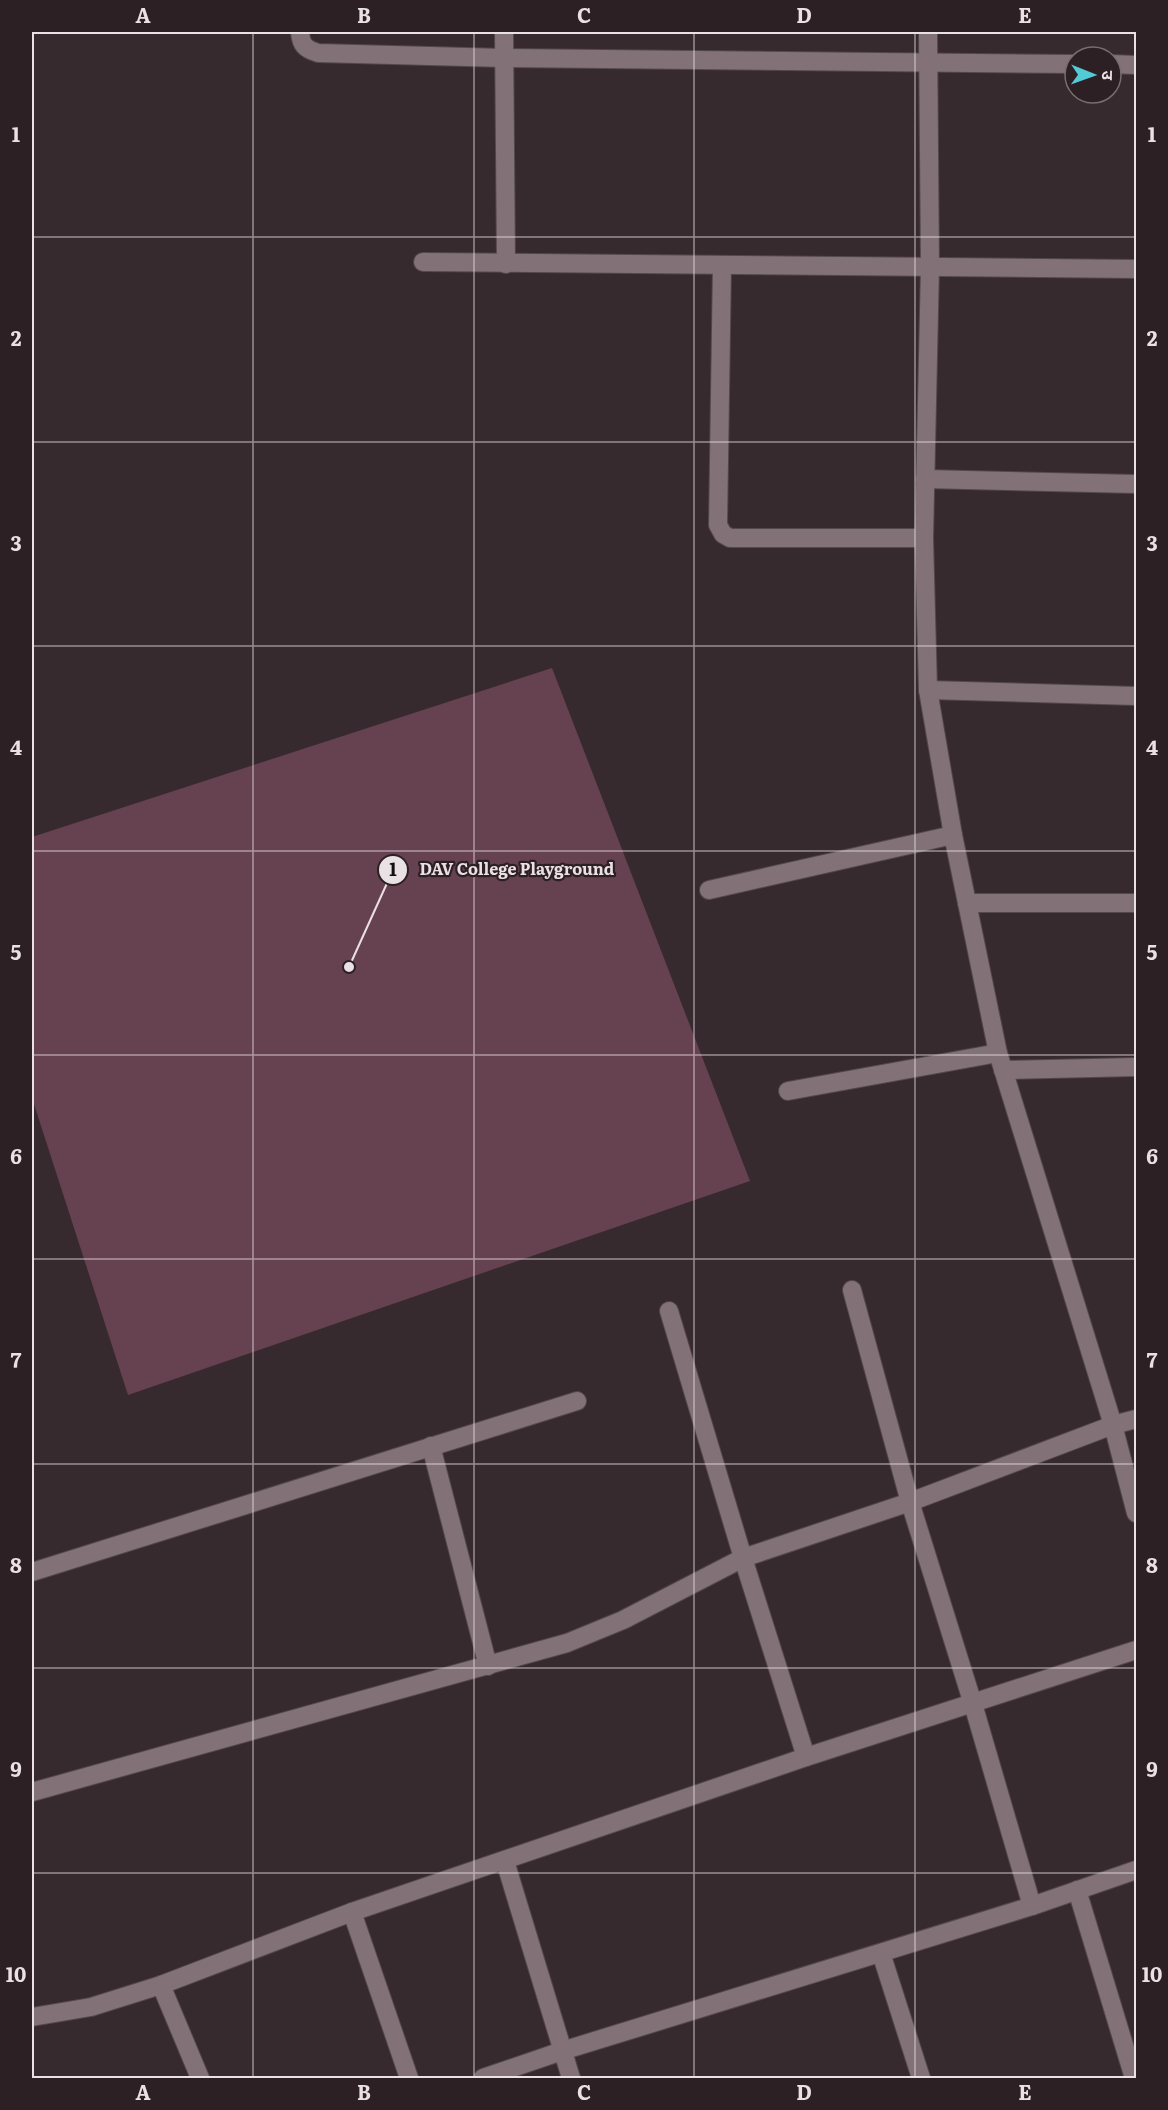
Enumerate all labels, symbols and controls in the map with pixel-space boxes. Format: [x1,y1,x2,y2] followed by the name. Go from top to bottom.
[135,0,151,29] text: A
[357,0,371,29] text: B
[577,0,591,29] text: C
[796,0,812,29] text: D
[1018,0,1032,29] text: E
[1063,45,1123,105] north arrow
[1097,70,1121,81] text: उ
[12,118,20,148] text: 1
[1148,118,1156,148] text: 1
[11,322,22,352] text: 2
[1147,322,1158,352] text: 2
[10,527,22,557] text: 3
[1146,527,1158,557] text: 3
[10,731,22,761] text: 4
[1146,731,1158,761] text: 4
[378,853,627,887] callout: DAV College Playground
[389,855,397,882] text: 1
[420,856,615,880] text: DAV College Playground
[11,936,22,966] text: 5
[1147,936,1158,966] text: 5
[10,1140,22,1170] text: 6
[1146,1140,1158,1170] text: 6
[11,1344,22,1374] text: 7
[1147,1344,1158,1374] text: 7
[10,1549,22,1579] text: 8
[1146,1549,1158,1579] text: 8
[10,1753,22,1783] text: 9
[1146,1753,1158,1783] text: 9
[6,1958,26,1988] text: 10
[1142,1958,1162,1988] text: 10
[135,2076,151,2106] text: A
[357,2076,371,2106] text: B
[577,2076,591,2106] text: C
[796,2076,812,2106] text: D
[1018,2076,1032,2106] text: E

